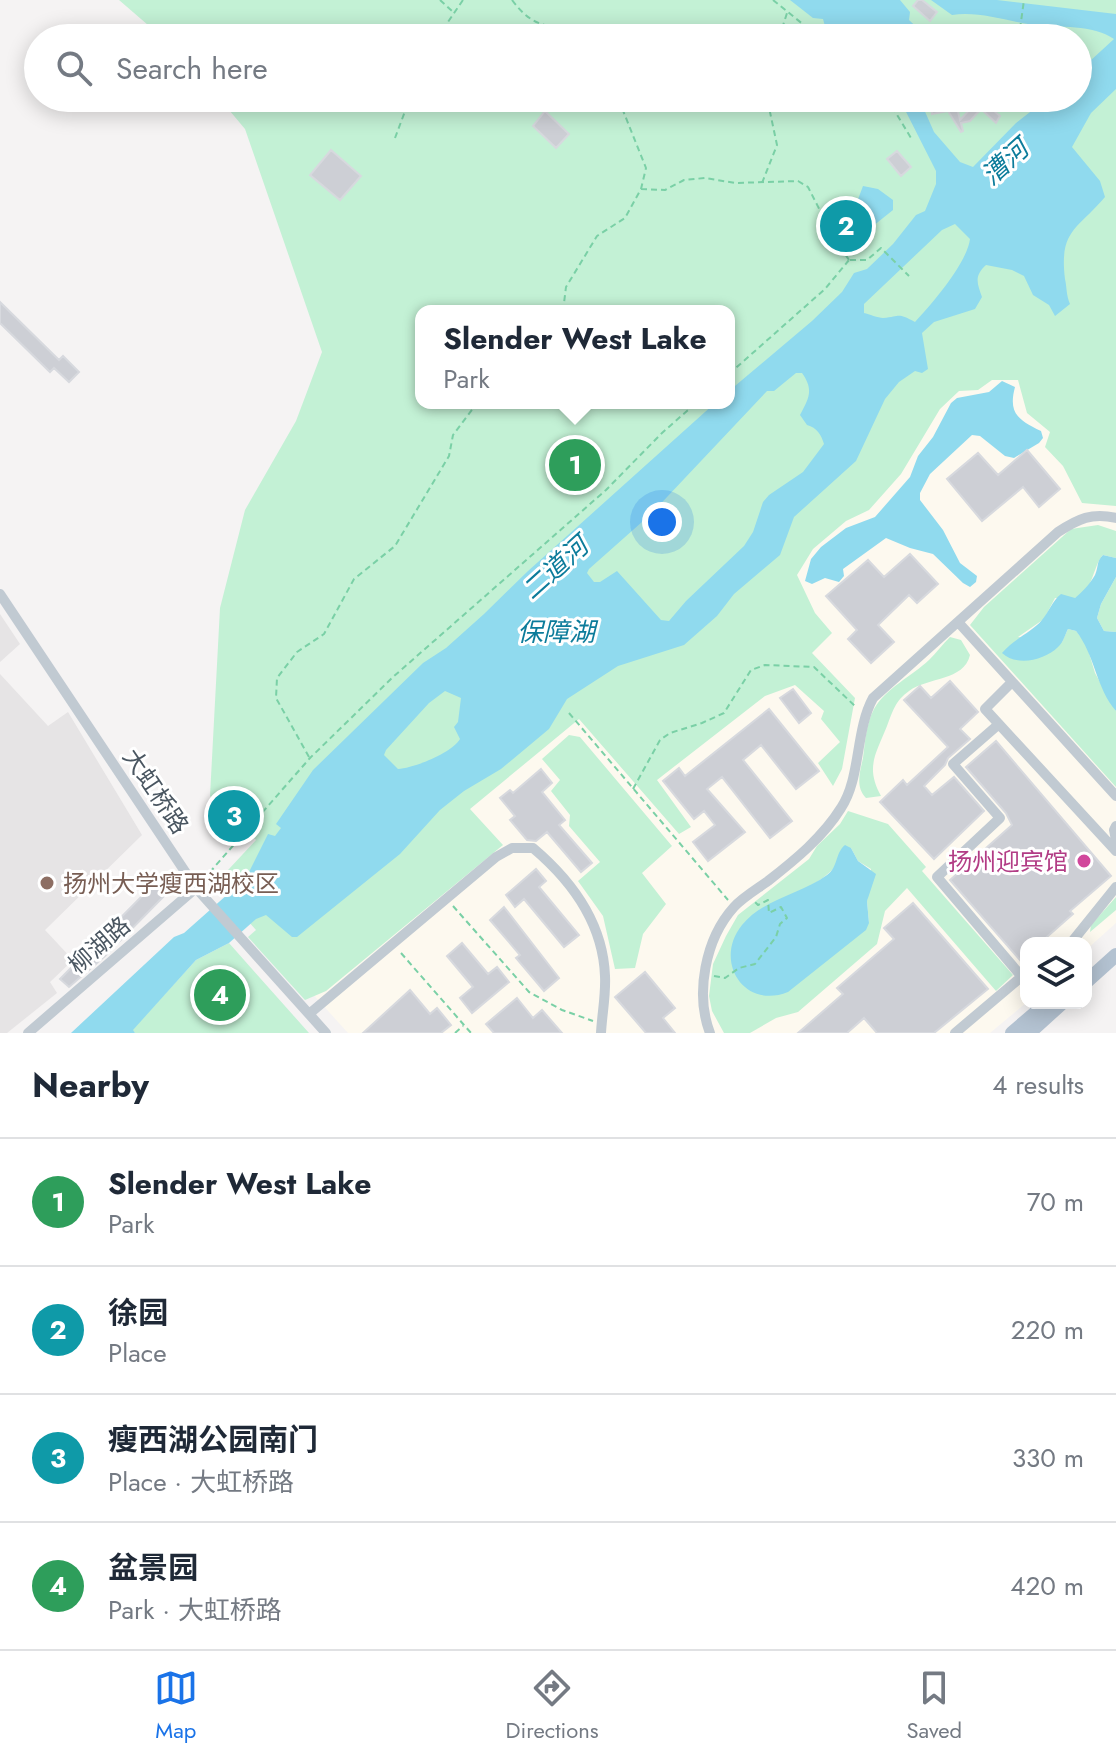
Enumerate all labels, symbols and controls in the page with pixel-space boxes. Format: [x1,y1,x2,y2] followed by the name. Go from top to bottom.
[24,24,1092,112] search box
[52,46,96,90] icon: search
[116,47,268,90] text: Search here
[973,127,1041,194] water label: 漕河
[820,196,872,256] pin: 2
[415,305,735,409] popup
[443,317,707,360] text: Slender West Lake
[443,360,490,398] text: Park
[549,435,601,495] pin: 1
[642,502,682,542] your location
[513,524,600,608] water label: 二道河
[517,613,599,651] water label: 保障湖
[115,741,197,841] street label: 大虹桥路
[208,786,260,846] pin: 3
[948,844,1068,879] place label: 扬州迎宾馆
[1075,852,1093,870] marker: 扬州迎宾馆
[63,866,279,901] place label: 扬州大学瘦西湖校区
[38,874,56,892] marker: 扬州大学瘦西湖校区
[60,908,138,982] street label: 柳湖路
[1020,937,1092,1009] map controls
[1020,937,1092,1009] button: layers
[194,965,246,1025] pin: 4
[32,1061,149,1110] text: Nearby
[992,1066,1084,1104] text: 4 results
[108,1162,371,1205] text: Slender West Lake
[51,1183,65,1221] text: 1
[1027,1183,1084,1221] text: 70 m
[108,1205,154,1243] text: Park
[108,1291,168,1334] text: 徐园
[49,1311,67,1349] text: 2
[1011,1311,1084,1349] text: 220 m
[108,1334,167,1372] text: Place
[108,1418,318,1461] text: 瘦西湖公园南门
[50,1439,66,1477] text: 3
[1012,1439,1084,1477] text: 330 m
[108,1463,294,1501] text: Place · 大虹桥路
[108,1546,198,1589] text: 盆景园
[49,1567,67,1605] text: 4
[1010,1567,1084,1605] text: 420 m
[108,1591,282,1629] text: Park · 大虹桥路
[154,1666,198,1746] tab: Map
[506,1666,599,1746] tab: Directions
[906,1666,962,1746] tab: Saved

